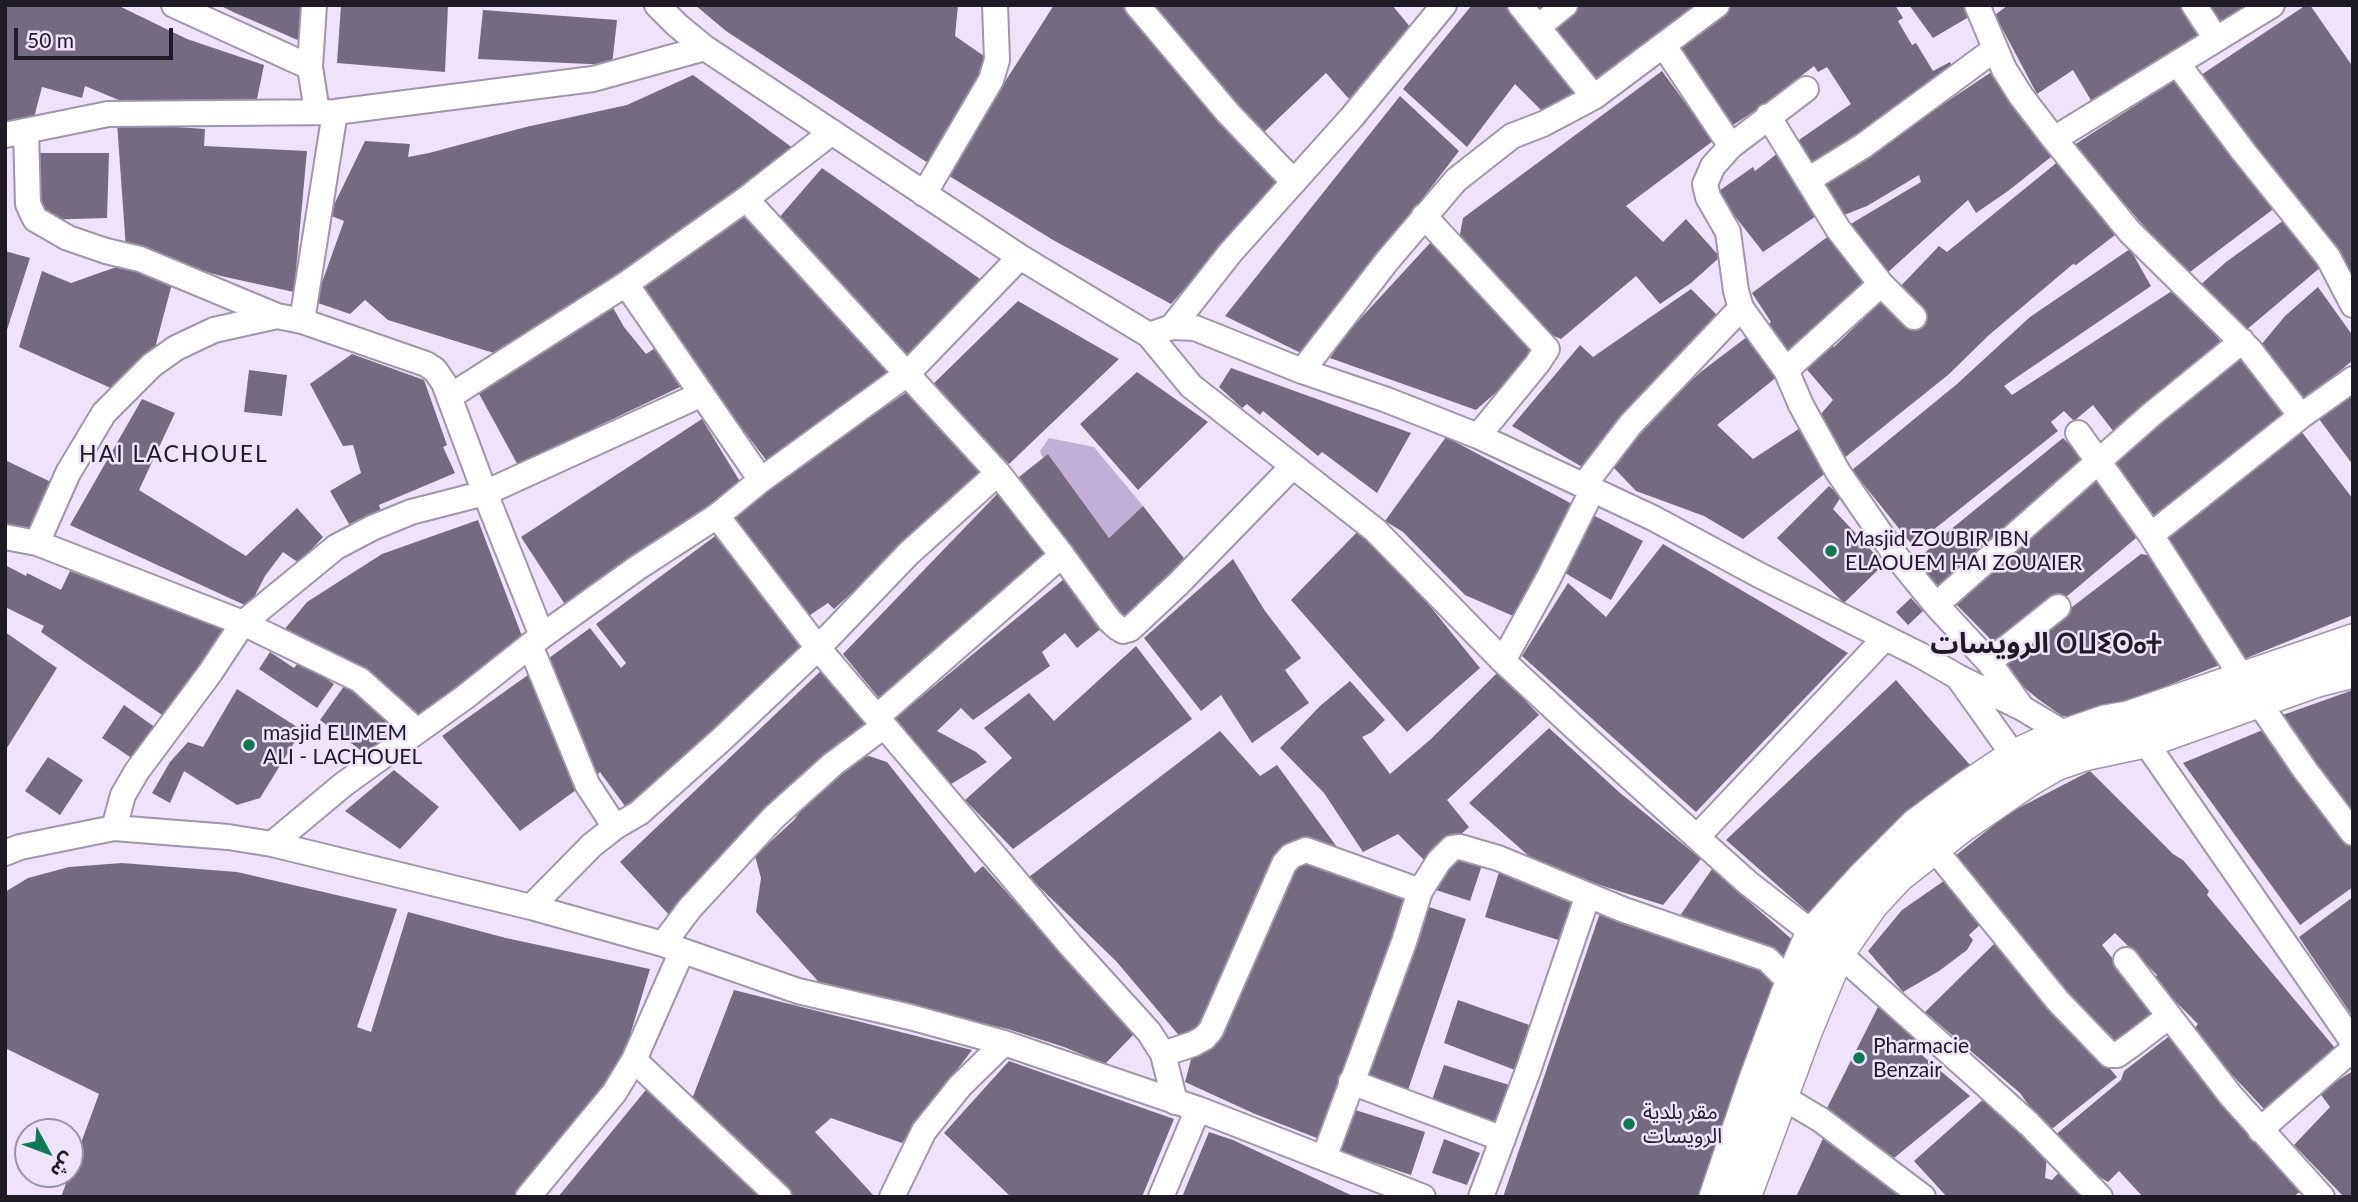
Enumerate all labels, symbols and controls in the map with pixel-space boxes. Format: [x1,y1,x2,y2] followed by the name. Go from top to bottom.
[18,14,177,58] scale bar
[27,27,74,52] text: 50 m
[81,441,267,469] district label: HAI LACHOUEL
[1845,526,2082,576] place label: Masjid ZOUBIR IBN ELAOUEM HAI ZOUAIER
[1823,543,1839,559] marker: Masjid ZOUBIR IBN ELAOUEM HAI ZOUAIER
[1930,627,2162,661] district label: الرويسات ⵔⵡⵉⵙⴰⵜ
[263,720,422,770] place label: masjid ELIMEM ALI - LACHOUEL
[241,737,257,753] marker: masjid ELIMEM ALI - LACHOUEL
[1873,1033,1969,1083] place label: Pharmacie Benzair
[1851,1050,1867,1066] marker: Pharmacie Benzair
[1643,1099,1722,1149] place label: مقر بلدية الرويسات
[1621,1116,1637,1132] marker: مقر بلدية الرويسات
[14,1118,84,1188] north arrow
[46,1148,81,1183] text: ش

